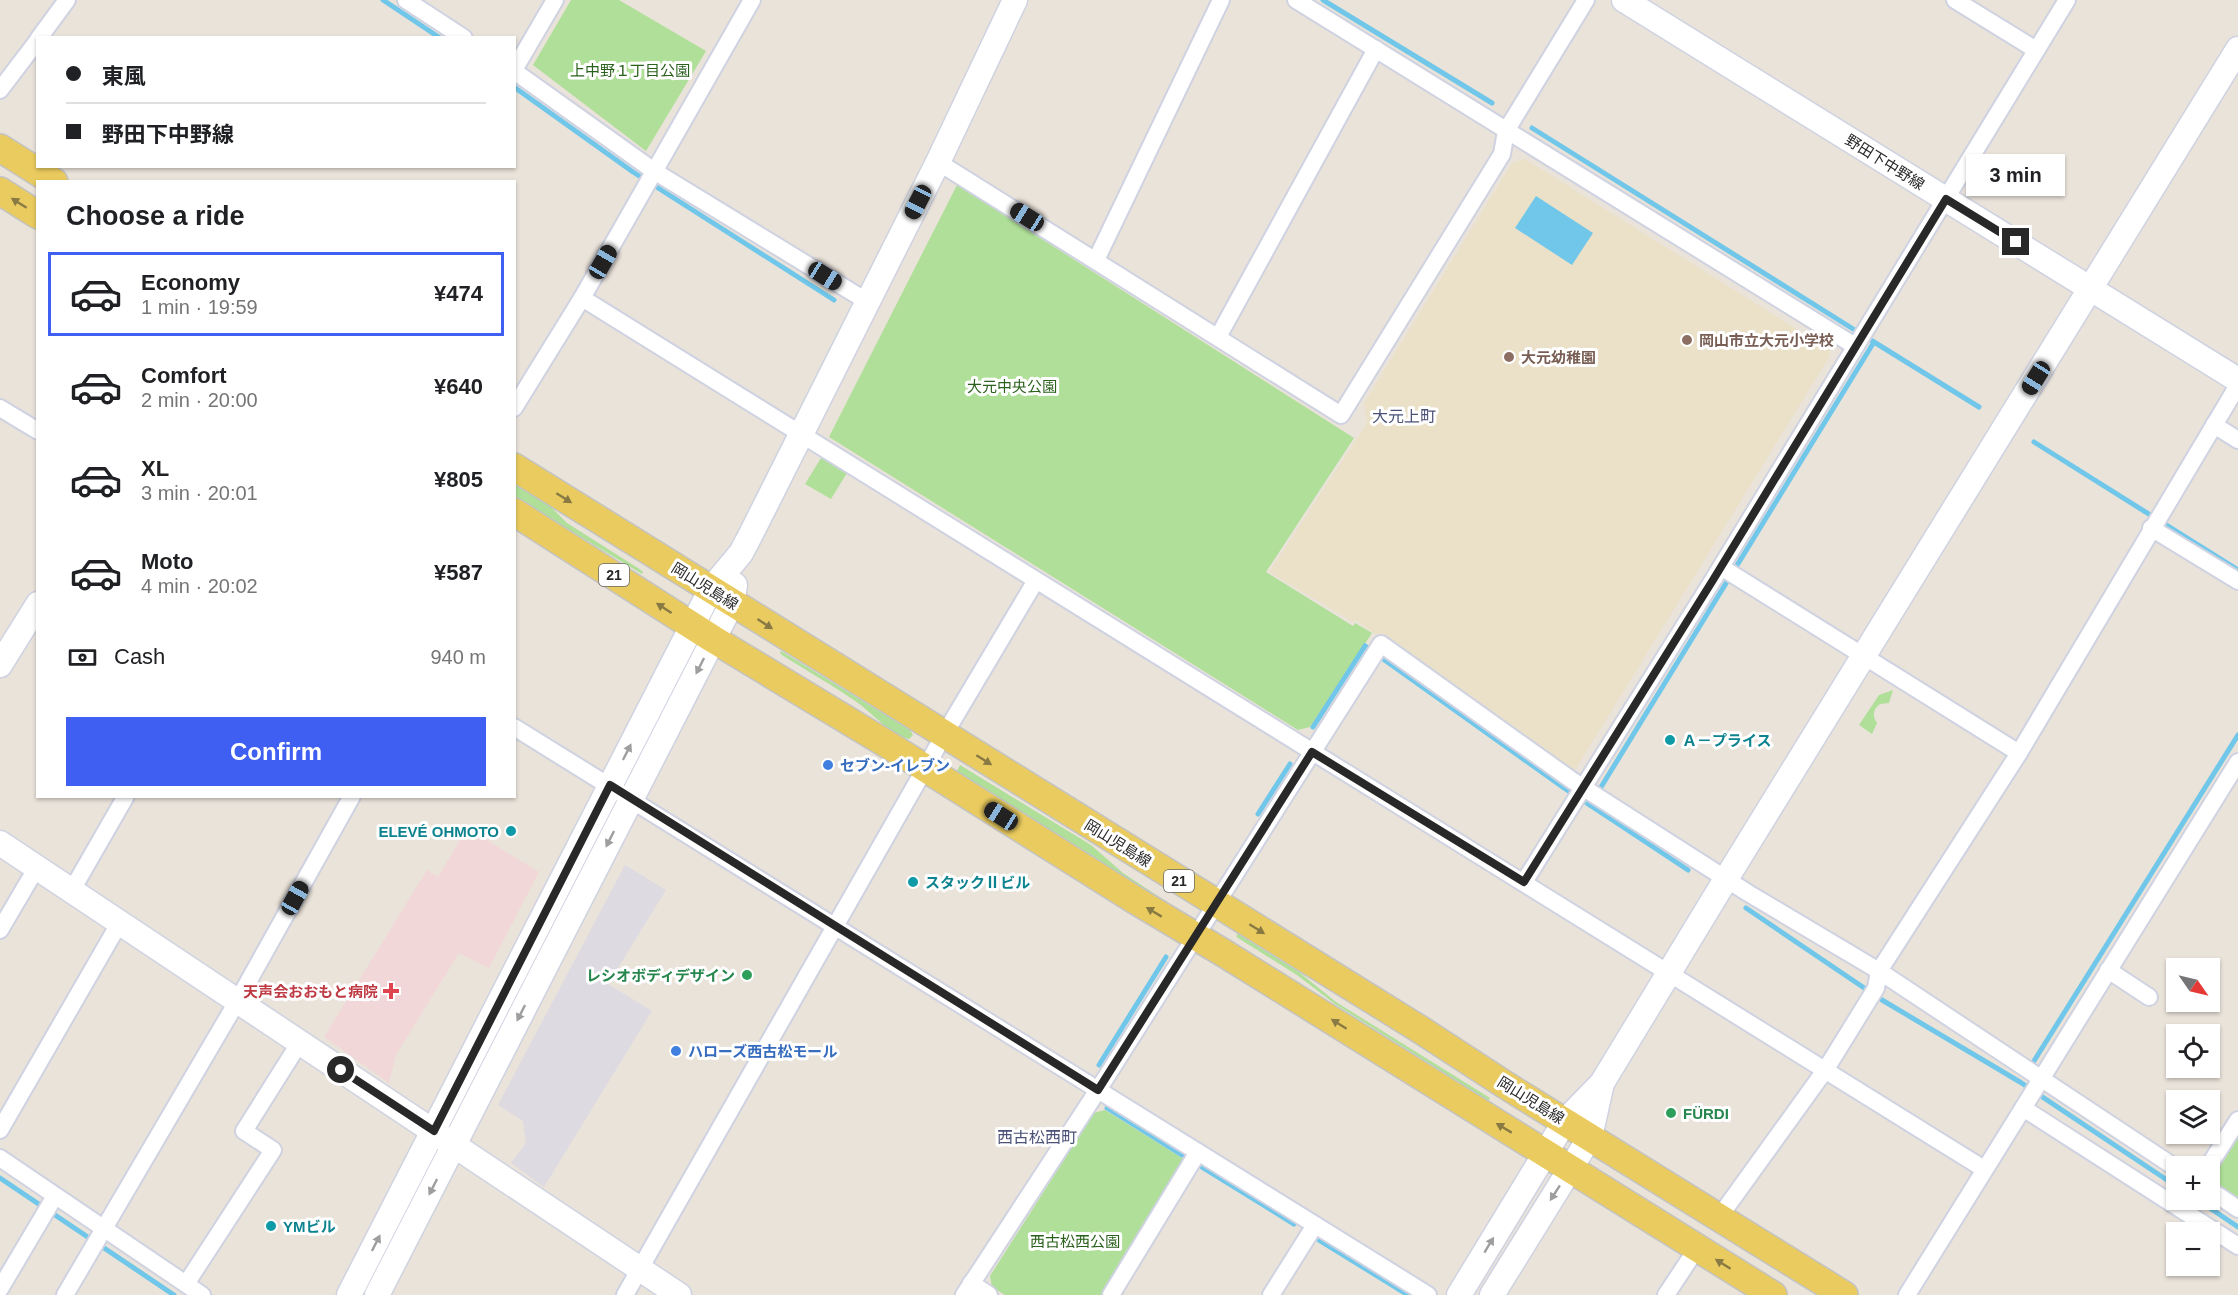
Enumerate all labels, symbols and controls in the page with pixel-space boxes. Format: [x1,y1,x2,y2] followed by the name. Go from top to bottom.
[570,62,690,79] park label: 上中野１丁目公園
[102,64,146,89] text: 東風
[102,122,234,147] text: 野田下中野線
[1842,131,1928,193] street label: 野田下中野線
[1966,155,2066,197] callout: 3 min
[1989,164,2042,186] text: 3 min
[902,182,934,222] car
[11,198,27,209] one-way arrow
[1007,200,1047,234] car
[66,201,245,231] text: Choose a ride
[2002,228,2029,255] route end
[586,242,620,282] car
[805,259,845,293] car
[69,267,123,321] icon: car
[141,270,240,295] text: Economy
[434,281,483,306] text: ¥474
[141,296,258,318] text: 1 min · 19:59
[1699,332,1834,349] place label: 岡山市立大元小学校
[1680,333,1694,347] marker: 岡山市立大元小学校
[1521,349,1596,366] place label: 大元幼稚園
[1502,350,1516,364] marker: 大元幼稚園
[2019,358,2053,398] car
[69,360,123,414] icon: car
[141,363,227,388] text: Comfort
[434,374,483,399] text: ¥640
[967,378,1057,395] park label: 大元中央公園
[141,389,258,411] text: 2 min · 20:00
[1372,408,1436,425] district label: 大元上町
[69,453,123,507] icon: car
[141,456,169,481] text: XL
[434,467,483,492] text: ¥805
[141,482,258,504] text: 3 min · 20:01
[556,493,572,504] one-way arrow
[69,546,123,600] icon: car
[141,549,194,574] text: Moto
[669,559,741,613] street label: 岡山児島線
[434,560,483,585] text: ¥587
[599,564,629,586] road number: 21
[141,575,258,597] text: 4 min · 20:02
[656,602,672,613] one-way arrow
[757,618,773,629] one-way arrow
[66,641,99,674] icon: cash
[114,644,165,669] text: Cash
[430,646,486,668] text: 940 m
[695,658,704,675] one-way arrow
[66,717,486,786] button: Confirm
[1682,732,1772,749] place label: Ａ－プライス
[1663,733,1677,747] marker: Ａ－プライス
[622,743,632,760] one-way arrow
[976,755,992,766] one-way arrow
[840,757,950,774] place label: セブン-イレブン
[821,758,835,772] marker: セブン-イレブン
[981,799,1021,833] car
[1082,816,1154,870] street label: 岡山児島線
[378,823,499,840] place label: ELEVÉ OHMOTO
[504,824,518,838] marker: ELEVÉ OHMOTO
[605,831,615,848] one-way arrow
[1164,870,1194,892] road number: 21
[925,874,1030,891] place label: スタックⅡビル
[906,875,920,889] marker: スタックⅡビル
[278,878,312,918] car
[1146,907,1162,918] one-way arrow
[1249,924,1265,935] one-way arrow
[2166,958,2220,1012] north arrow
[2166,958,2220,1276] map controls
[586,967,735,984] place label: レシオボディデザイン
[740,968,754,982] marker: レシオボディデザイン
[382,982,400,1000] marker: 天声会おおもと病院
[243,983,378,1000] place label: 天声会おおもと病院
[516,1005,526,1022] one-way arrow
[1331,1019,1347,1030] one-way arrow
[2166,1024,2220,1078] button: locate
[688,1043,837,1060] place label: ハローズ西古松モール
[669,1044,683,1058] marker: ハローズ西古松モール
[327,1056,354,1083] route start
[1495,1073,1567,1127] street label: 岡山児島線
[2166,1090,2220,1144] button: layers
[1683,1105,1729,1122] place label: FÜRDI
[1664,1106,1678,1120] marker: FÜRDI
[1496,1122,1512,1133] one-way arrow
[997,1129,1077,1146] district label: 西古松西町
[2166,1156,2220,1210] button: +
[428,1178,437,1195] one-way arrow
[1549,1185,1560,1202] one-way arrow
[283,1218,336,1235] place label: YMビル
[264,1219,278,1233] marker: YMビル
[2166,1222,2220,1276] button: −
[1030,1233,1120,1250] park label: 西古松西公園
[370,1234,380,1252] one-way arrow
[1484,1236,1494,1253] one-way arrow
[1715,1259,1731,1270] one-way arrow

